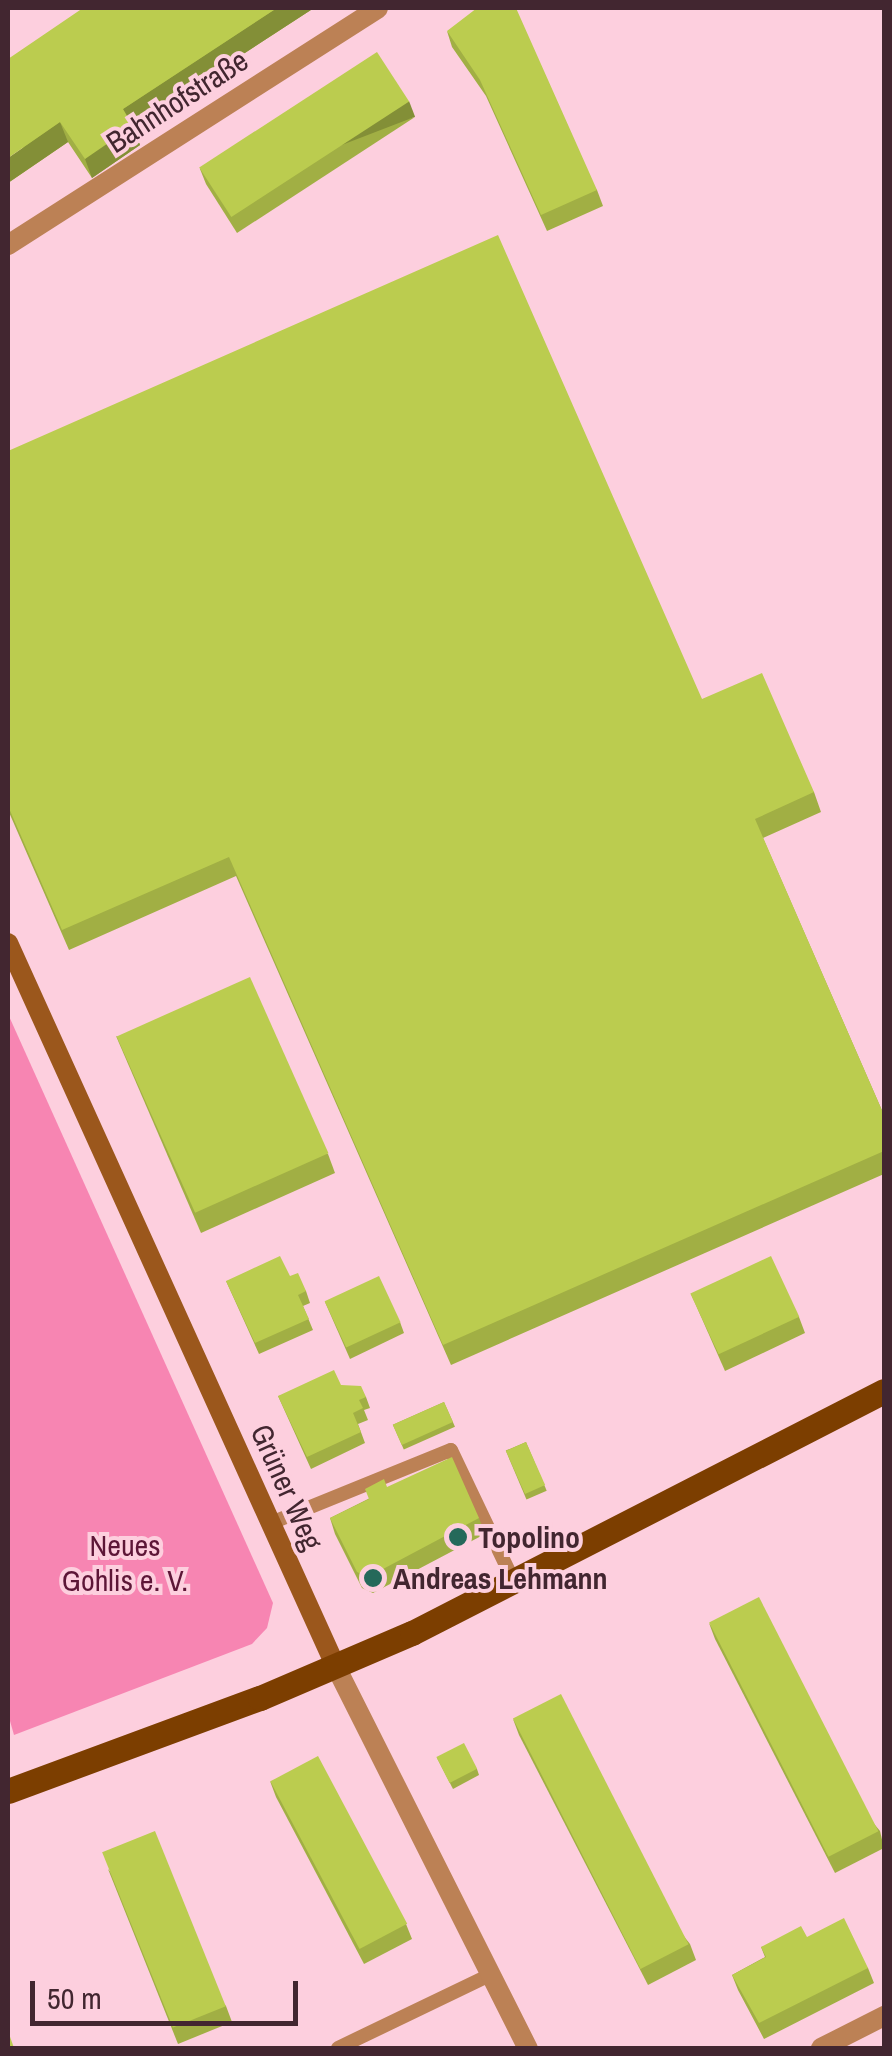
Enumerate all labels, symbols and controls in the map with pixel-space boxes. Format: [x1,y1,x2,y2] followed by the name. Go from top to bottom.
[100,42,254,160] street label: Bahnhofstraße
[243,1419,331,1555] street label: Grüner Weg
[478,1519,580,1555] place label: Topolino
[447,1526,469,1548] marker: Topolino
[62,1527,188,1598] park label: Neues Gohlis e. V.
[393,1560,608,1596] place label: Andreas Lehmann
[362,1567,384,1589] marker: Andreas Lehmann
[35,1961,302,2023] scale bar
[47,1978,102,2018] text: 50 m

